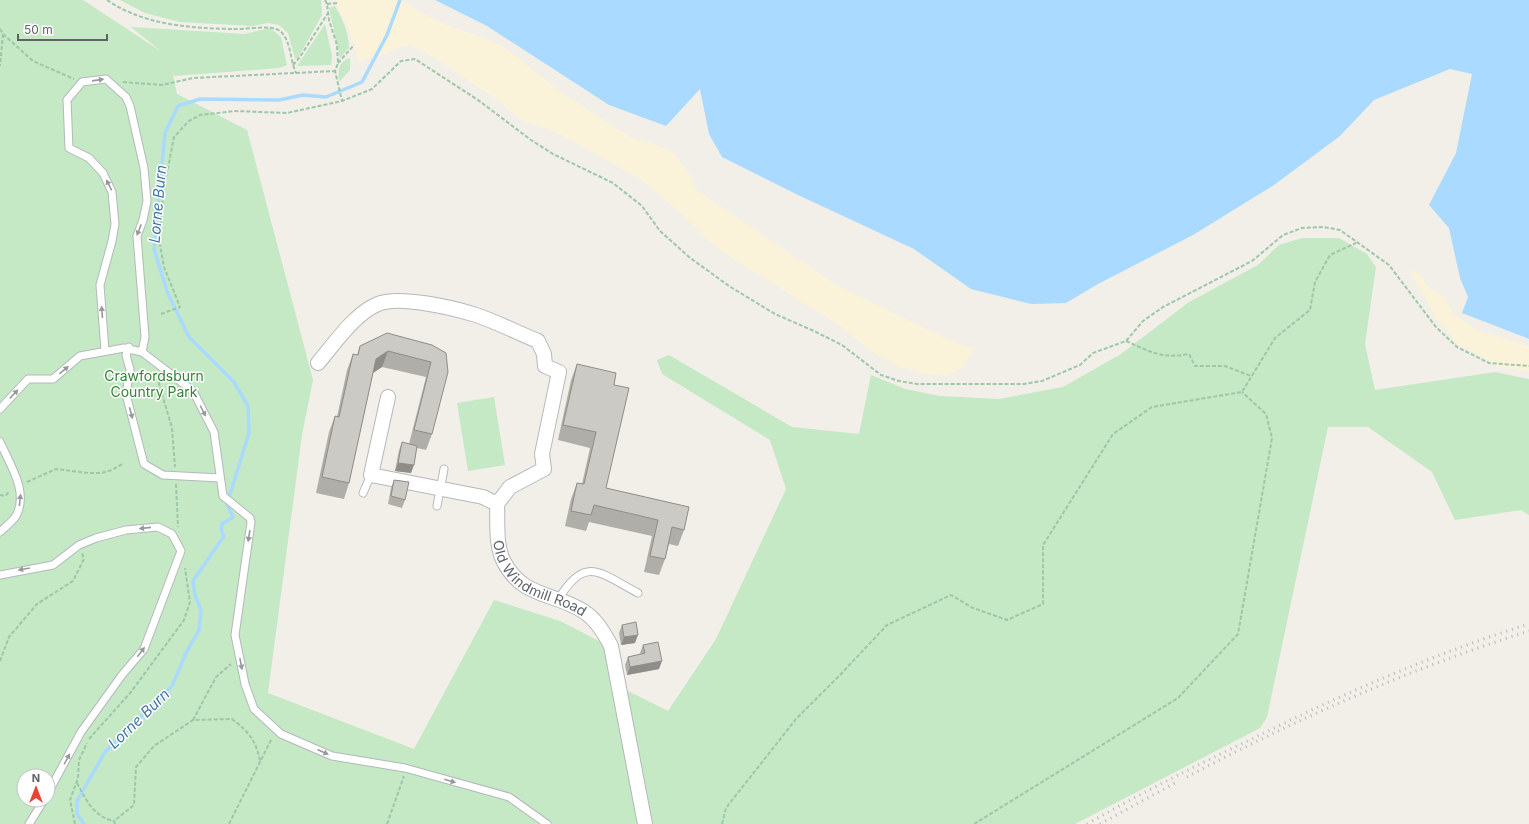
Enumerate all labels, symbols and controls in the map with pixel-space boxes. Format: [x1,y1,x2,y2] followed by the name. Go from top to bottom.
[18,16,107,42] scale bar
[24,22,53,37] text: 50 m
[91,77,104,83] one-way arrow
[145,164,170,244] water label: Lorne Burn
[106,180,112,191] one-way arrow
[136,224,142,236] one-way arrow
[98,306,105,318] one-way arrow
[58,366,69,375] one-way arrow
[104,367,204,400] park label: Crawfordsburn Country Park
[9,389,19,399] one-way arrow
[200,405,206,417] one-way arrow
[128,406,134,419] one-way arrow
[16,494,23,506] one-way arrow
[139,525,151,531] one-way arrow
[246,529,252,542] one-way arrow
[490,539,590,619] street label: Old Windmill Road
[18,567,30,573] one-way arrow
[136,647,145,658] one-way arrow
[238,658,244,670] one-way arrow
[104,684,174,753] water label: Lorne Burn
[318,749,329,755] one-way arrow
[63,753,70,764] one-way arrow
[16,768,56,808] north arrow
[32,771,40,785] text: N
[444,778,456,784] one-way arrow

